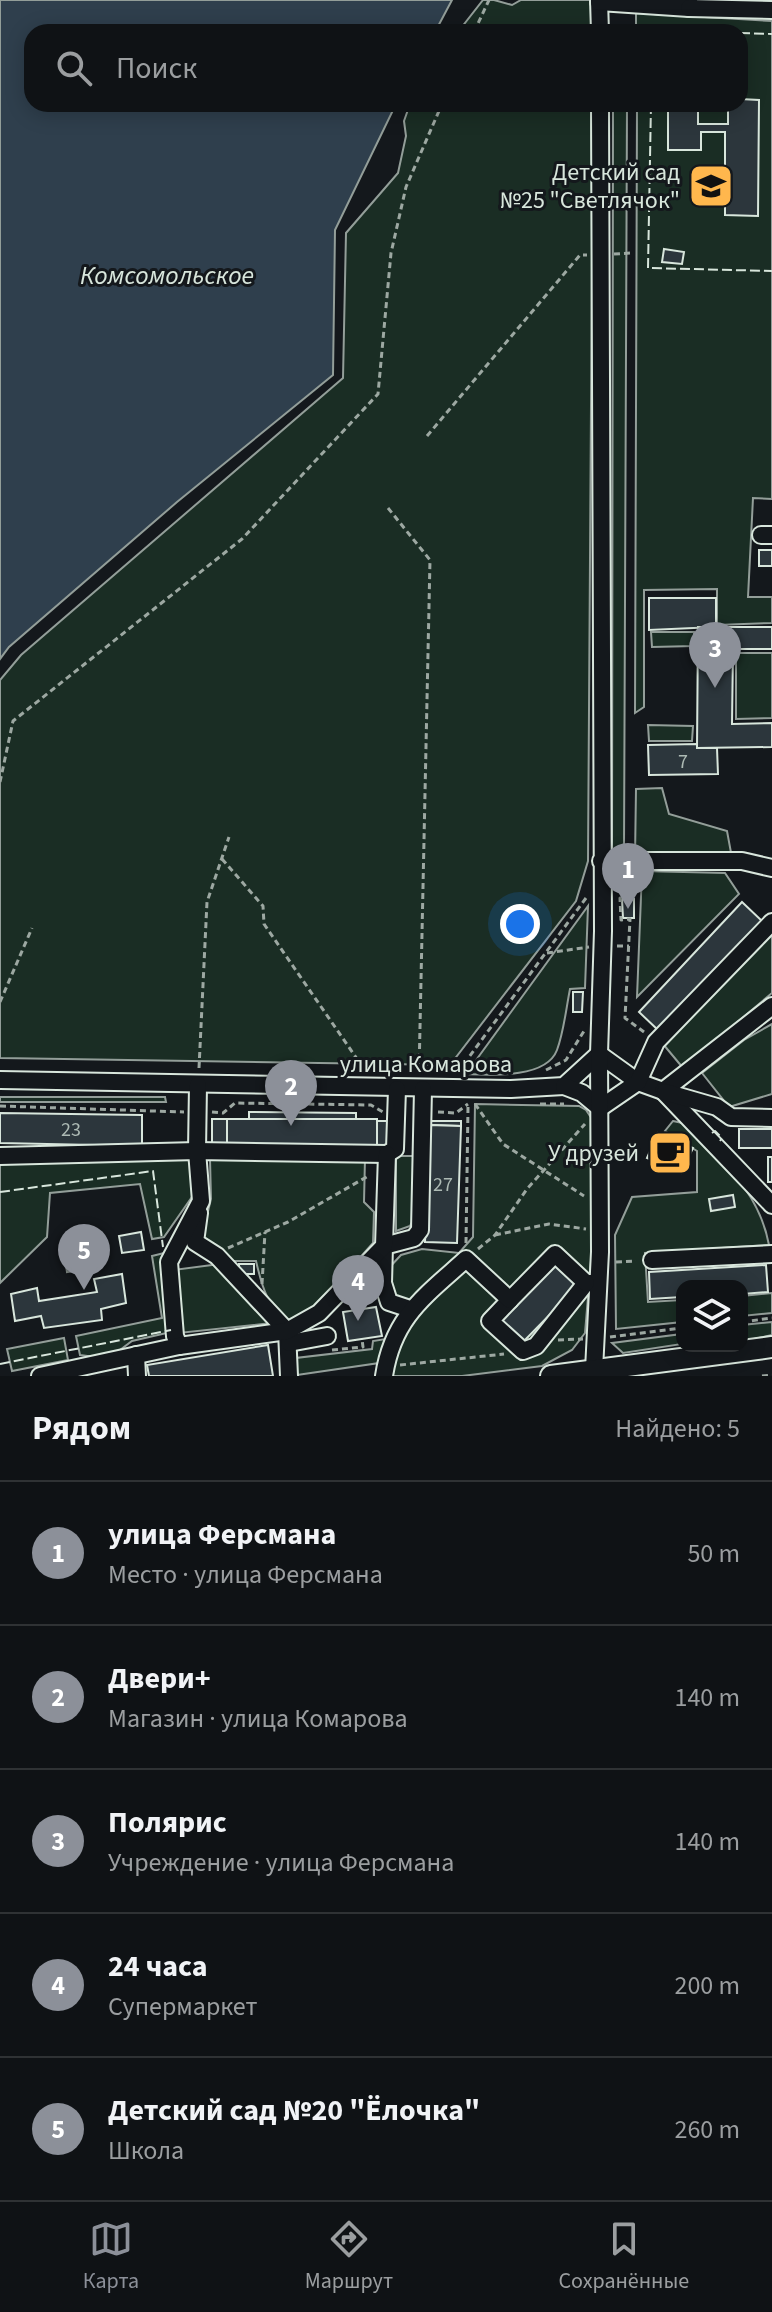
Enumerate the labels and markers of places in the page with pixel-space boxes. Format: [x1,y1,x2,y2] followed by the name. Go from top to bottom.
[500,155,680,218] place label: Детский сад №25 "Светлячок"
[687,162,735,210] school or university icon: Детский сад №25 "Светлячок"
[689,622,741,688] pin: 3
[602,843,654,909] pin: 1
[265,1060,317,1126] pin: 2
[646,1129,694,1177] cafe icon: У друзей
[548,1136,639,1171] place label: У друзей
[58,1224,110,1290] pin: 5
[332,1255,384,1321] pin: 4

